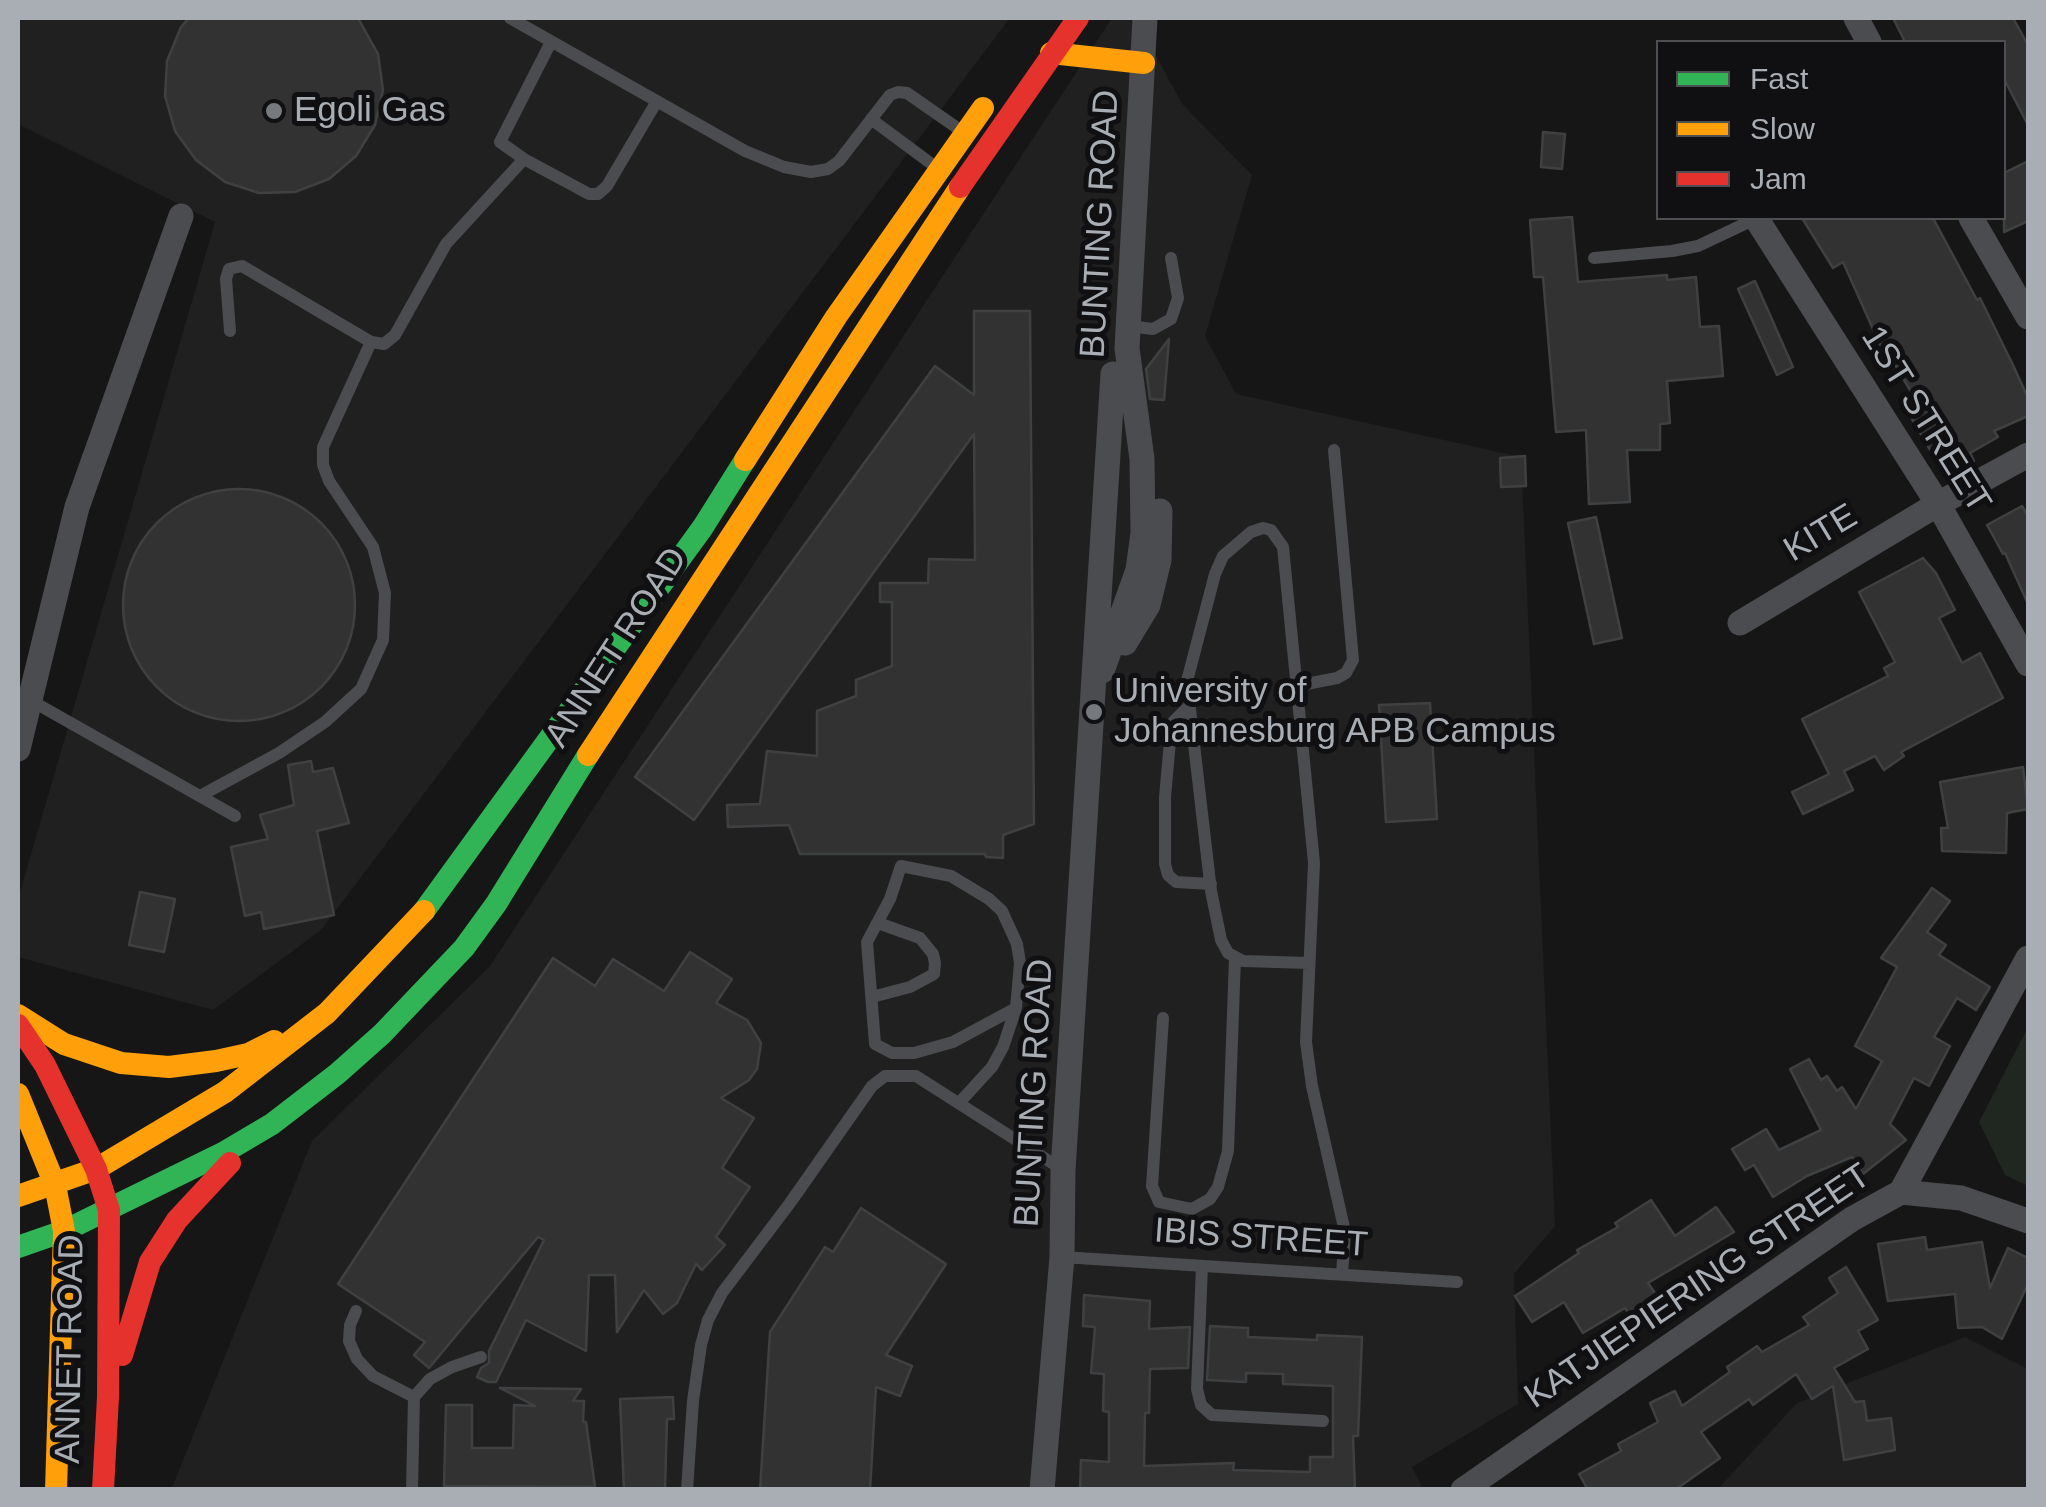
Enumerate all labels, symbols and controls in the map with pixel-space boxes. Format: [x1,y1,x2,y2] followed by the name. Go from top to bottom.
[1656,40,2006,220] legend
[1750,62,1808,95] text: Fast
[1073,89,1129,359] street label: BUNTING ROAD
[294,90,446,132] place label: Egoli Gas
[263,100,285,122] marker: Egoli Gas
[1750,112,1815,145] text: Slow
[1750,162,1807,195] text: Jam
[1851,319,1999,521] street label: 1ST STREET
[1777,496,1865,572] street label: KITE
[537,540,697,756] street label: ANNET ROAD
[1114,671,1556,753] place label: University of Johannesburg APB Campus
[1083,701,1105,723] marker: University of Johannesburg APB Campus
[1007,958,1063,1228] street label: BUNTING ROAD
[1517,1156,1879,1418] street label: KATJIEPIERING STREET
[1153,1211,1369,1267] street label: IBIS STREET
[48,1234,94,1464] street label: ANNET ROAD

